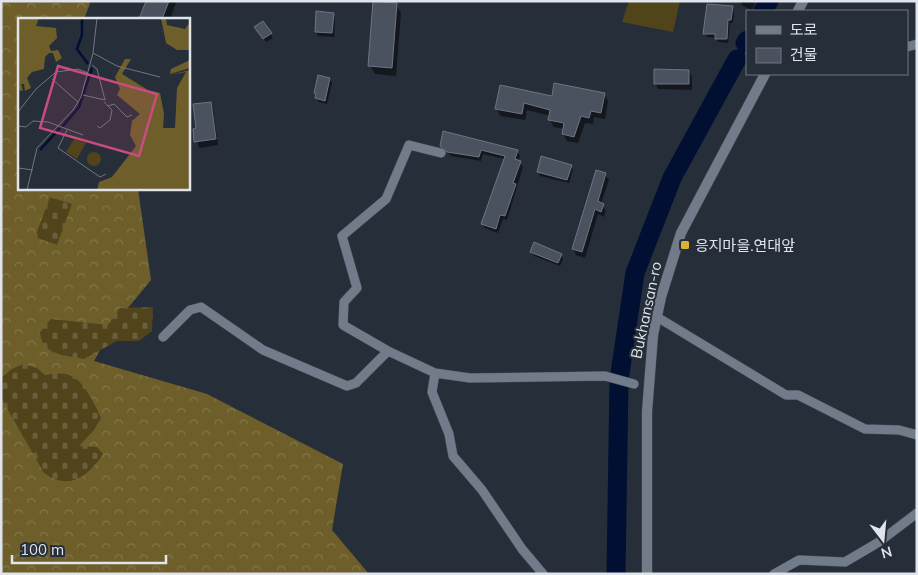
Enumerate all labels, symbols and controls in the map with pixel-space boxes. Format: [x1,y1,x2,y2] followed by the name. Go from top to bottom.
[746,10,908,75] legend
[18,18,190,190] inset map
[790,20,818,39] text: 도로
[790,45,818,64] text: 건물
[695,236,795,255] place label: 응지마을.연대앞
[679,239,691,251] marker: 응지마을.연대앞
[626,260,666,360] street label: Bukhansan-ro
[858,515,908,565] north arrow
[12,532,166,564] scale bar
[20,540,64,559] text: 100 m
[879,542,894,563] text: N

